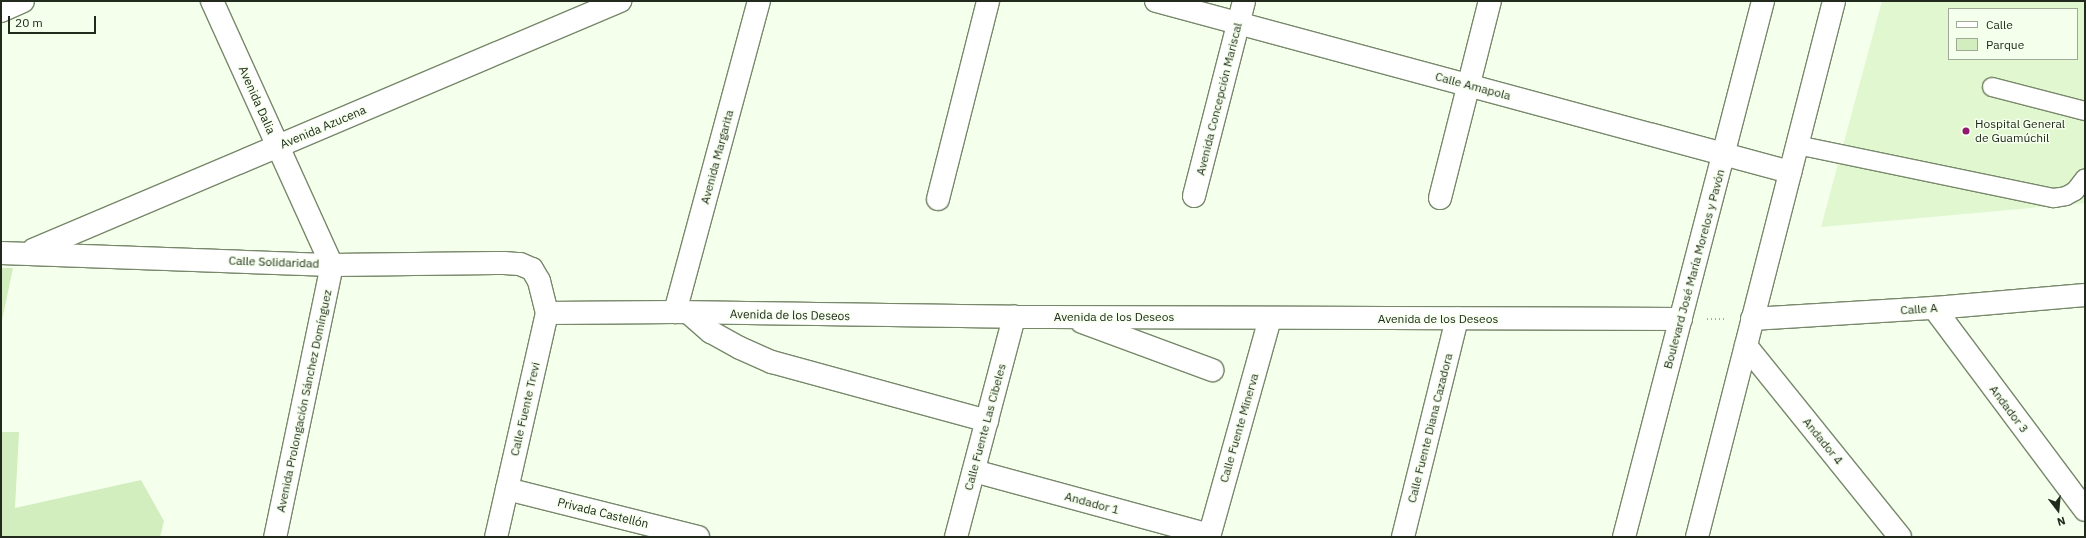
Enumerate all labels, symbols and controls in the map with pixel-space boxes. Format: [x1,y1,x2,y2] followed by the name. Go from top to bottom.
[10,8,98,34] scale bar
[1948,8,2078,60] legend
[15,15,43,30] text: 20 m
[1986,17,2013,32] text: Calle
[1193,21,1245,177] street label: Avenida Concepción Mariscal
[1986,37,2024,52] text: Parque
[236,64,278,136] street label: Avenida Dalia
[1434,69,1512,103] street label: Calle Amapola
[278,102,368,152] street label: Avenida Azucena
[698,108,736,206] street label: Avenida Margarita
[1975,117,2065,145] place label: Hospital General de Guamúchil
[1960,125,1972,137] marker: Hospital General de Guamúchil
[1660,168,1728,370] street label: Boulevard José María Morelos y Pavón
[228,253,320,271] street label: Calle Solidaridad
[273,288,335,514] street label: Avenida Prolongación Sánchez Domínguez
[1900,301,1938,317] street label: Calle A
[730,307,850,323] street label: Avenida de los Deseos
[1054,310,1174,324] street label: Avenida de los Deseos
[1378,312,1498,326] street label: Avenida de los Deseos
[1404,352,1456,504] street label: Calle Fuente Diana Cazadora
[507,361,543,457] street label: Calle Fuente Trevi
[961,362,1009,492] street label: Calle Fuente Las Cibeles
[1217,372,1261,484] street label: Calle Fuente Minerva
[1986,382,2032,436] street label: Andador 3
[1800,415,1846,467] street label: Andador 4
[1063,489,1121,517] street label: Andador 1
[2038,490,2078,530] north arrow
[556,495,650,531] street label: Privada Castellón
[2056,514,2067,529] text: N

